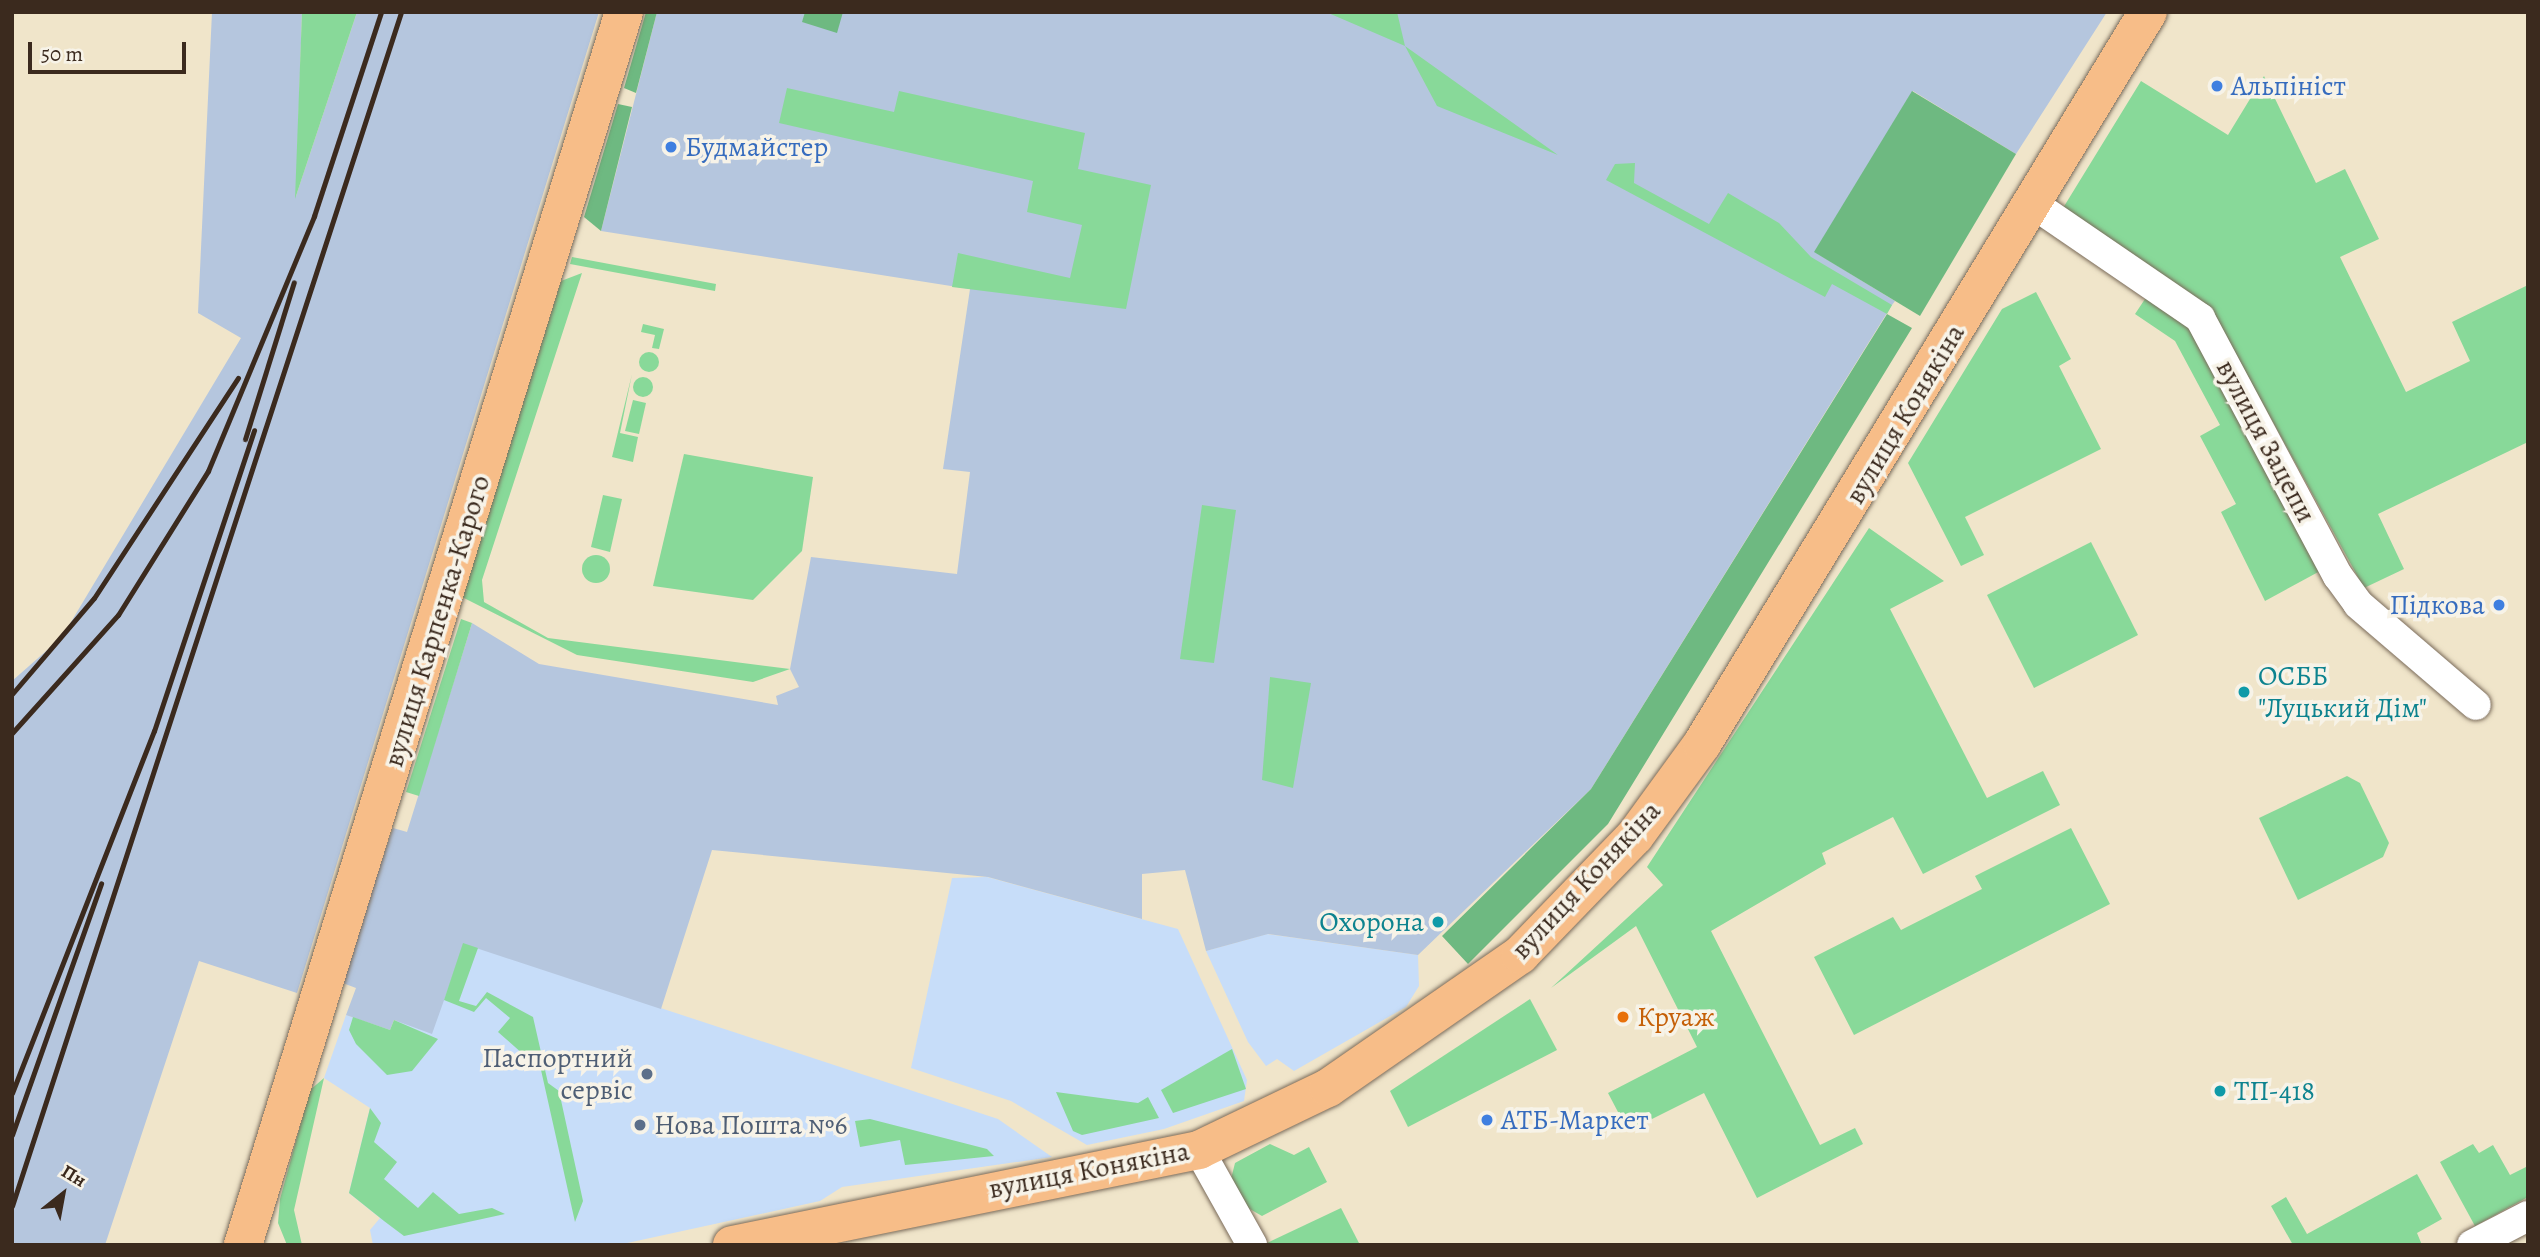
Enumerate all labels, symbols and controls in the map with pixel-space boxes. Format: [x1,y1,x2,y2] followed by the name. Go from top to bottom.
[32,28,189,72] scale bar
[41,40,83,68] text: 50 m
[2231,69,2346,103] place label: Альпініст
[2209,78,2225,94] marker: Альпініст
[685,130,828,164] place label: Будмайстер
[663,139,679,155] marker: Будмайстер
[1838,318,1972,510] street label: вулиця Конякіна
[2209,354,2323,528] street label: вулиця Зацепи
[377,471,497,771] street label: вулиця Карпенка-Карого
[2389,588,2485,622] place label: Підкова
[2491,597,2507,613] marker: Підкова
[2258,659,2427,725] place label: ОСББ "Луцький Дім"
[2236,684,2252,700] marker: ОСББ "Луцький Дім"
[1504,794,1668,966] street label: вулиця Конякіна
[1319,905,1424,939] place label: Охорона
[1430,914,1446,930] marker: Охорона
[1637,1000,1715,1034] place label: Круаж
[1615,1009,1631,1025] marker: Круаж
[482,1041,633,1107] place label: Паспортний сервіс
[639,1066,655,1082] marker: Паспортний сервіс
[2234,1074,2315,1108] place label: ТП-418
[2212,1083,2228,1099] marker: ТП-418
[1501,1103,1649,1137] place label: АТБ-Маркет
[654,1108,847,1142] place label: Нова Пошта №6
[1479,1112,1495,1128] marker: АТБ-Маркет
[632,1117,648,1133] marker: Нова Пошта №6
[986,1134,1192,1206] street label: вулиця Конякіна
[56,1158,91,1194] text: Пн
[28,1159,98,1229] north arrow

